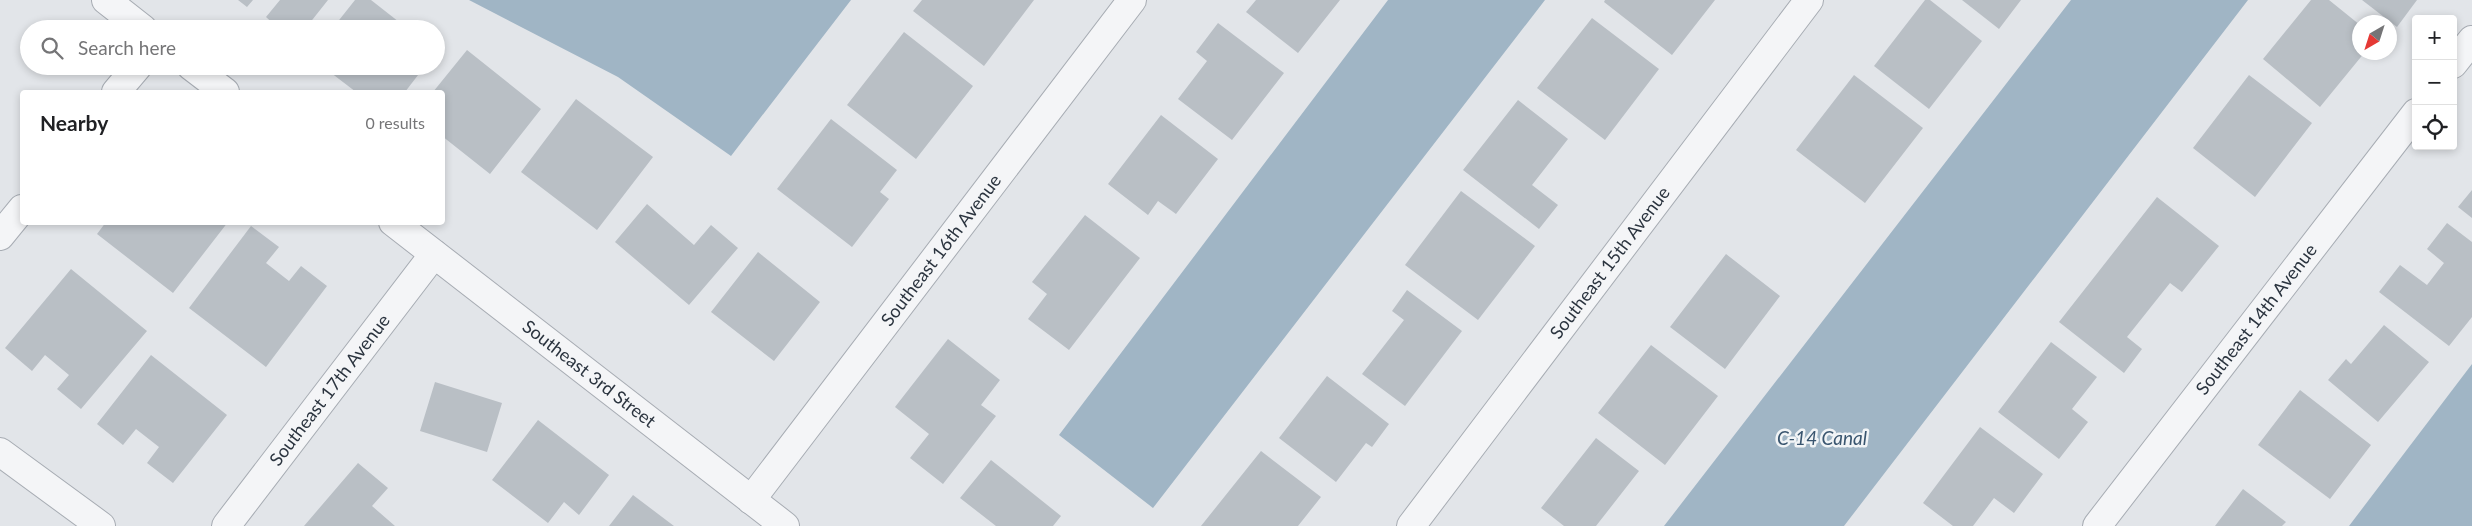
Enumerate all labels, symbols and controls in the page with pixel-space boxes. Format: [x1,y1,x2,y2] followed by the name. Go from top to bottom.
[2352,15,2397,60] north arrow
[2412,15,2457,150] map controls
[2412,15,2457,60] button: +
[20,20,445,75] search box
[38,34,66,62] icon: search
[78,36,176,59] text: Search here
[2412,60,2457,105] button: −
[2412,105,2457,150] button: locate
[40,110,108,135] text: Nearby
[365,113,425,132] text: 0 results
[876,169,1005,330] street label: Southeast 16th Avenue
[1545,182,1674,343] street label: Southeast 15th Avenue
[2191,239,2321,399] street label: Southeast 14th Avenue
[264,309,394,470] street label: Southeast 17th Avenue
[519,315,661,432] street label: Southeast 3rd Street
[1777,426,1867,449] water label: C-14 Canal

